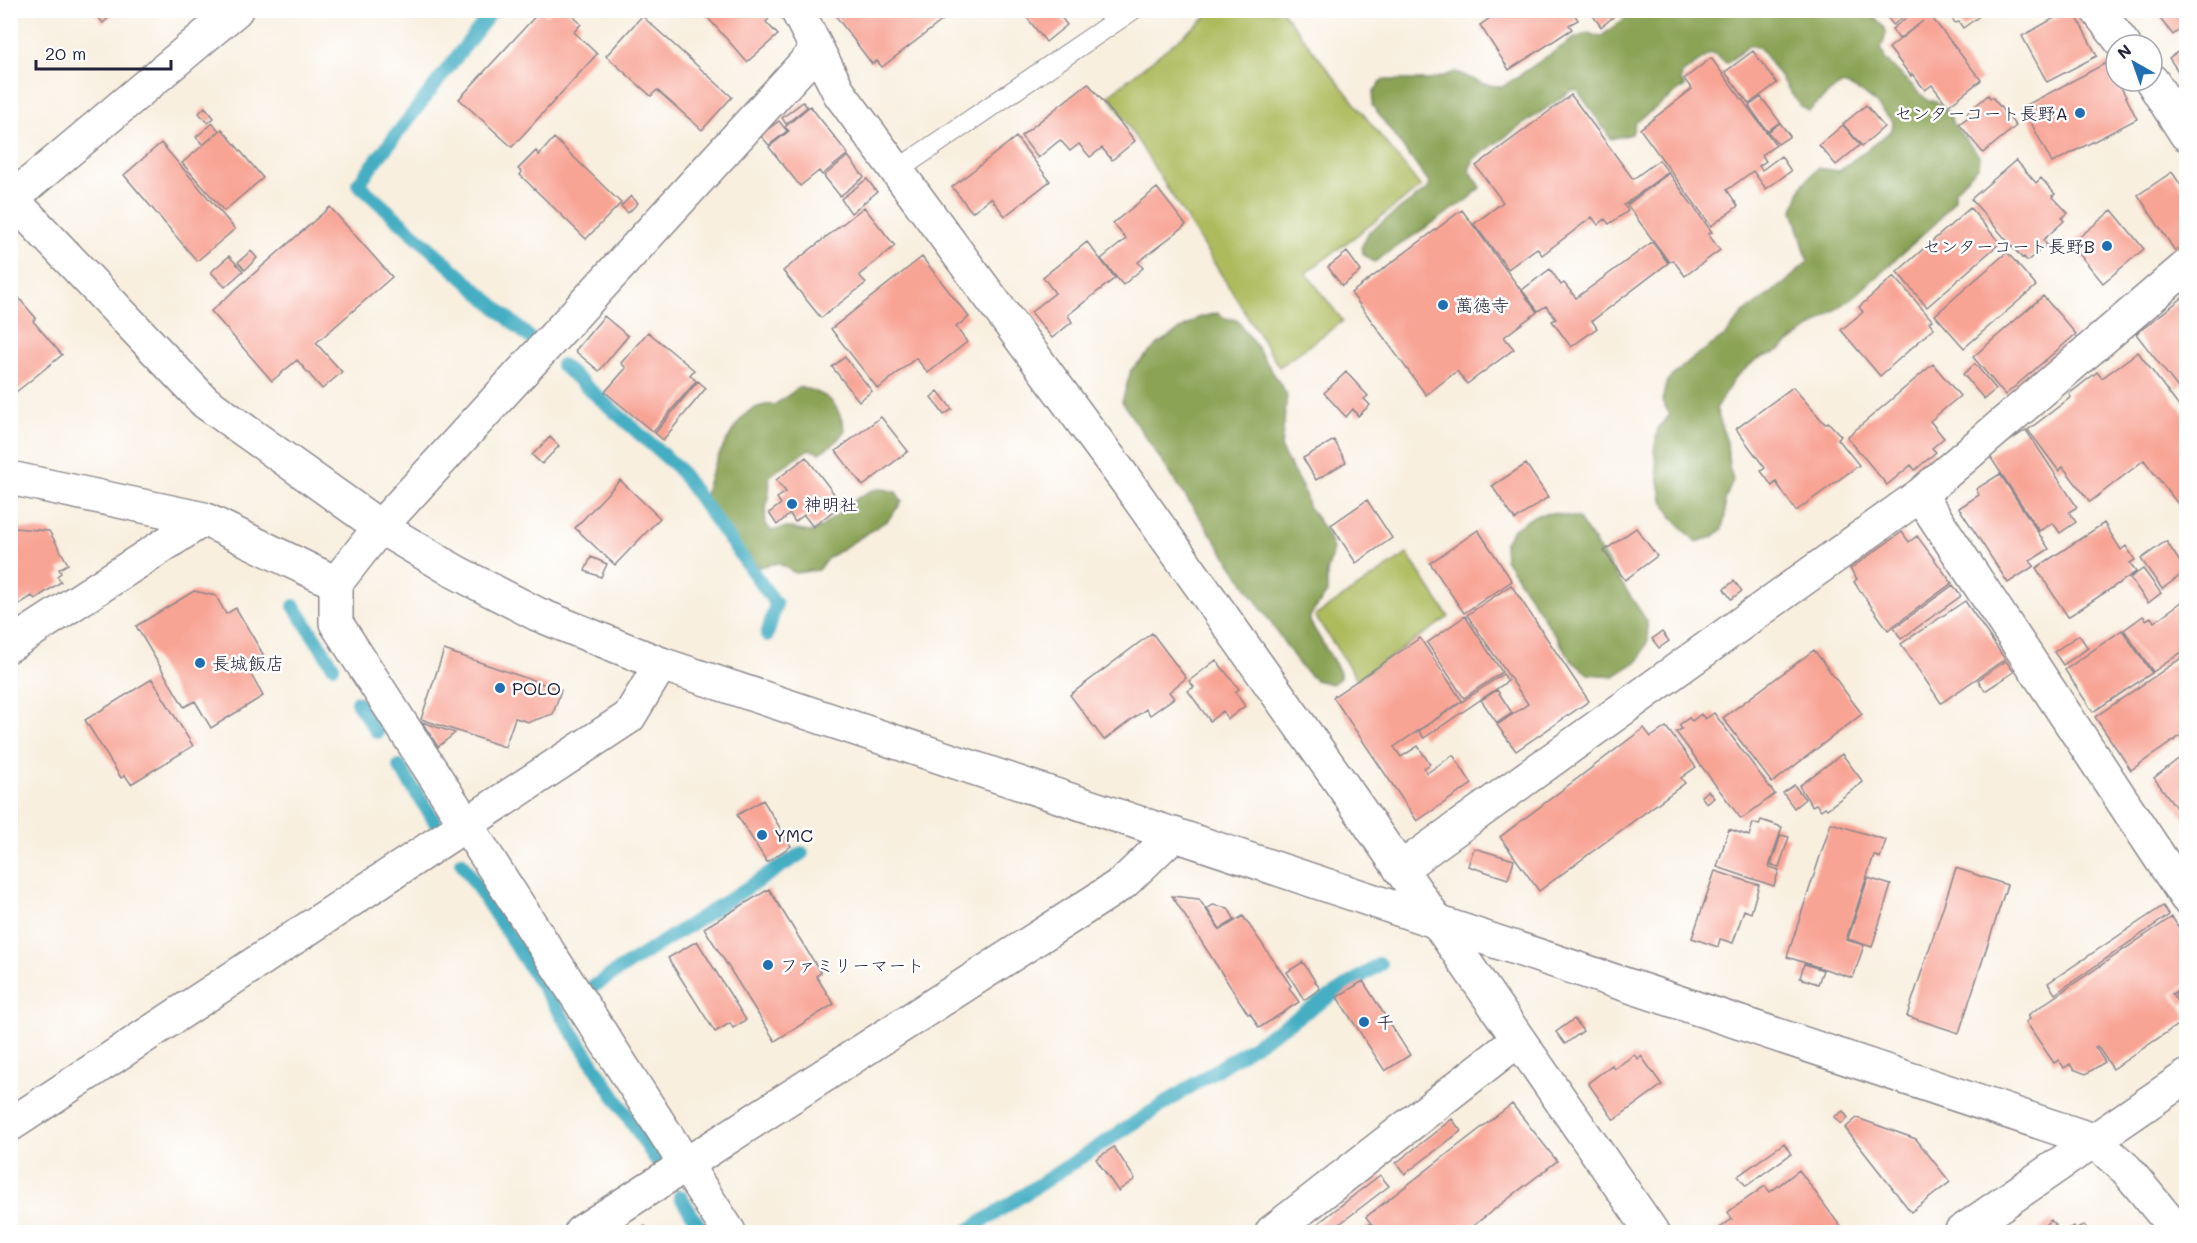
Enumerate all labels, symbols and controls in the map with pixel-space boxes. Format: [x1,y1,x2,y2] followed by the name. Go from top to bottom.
[36,33,171,71] scale bar
[2104,33,2164,93] north arrow
[2113,39,2135,63] text: N
[45,41,86,65] text: 20 m
[1894,101,2068,125] place label: センターコート長野A
[2073,106,2087,120] marker: センターコート長野A
[1923,234,2095,258] place label: センターコート長野B
[2100,239,2114,253] marker: センターコート長野B
[1455,293,1509,317] place label: 萬徳寺
[1436,298,1450,312] marker: 萬徳寺
[804,492,858,516] place label: 神明社
[785,497,799,511] marker: 神明社
[212,651,284,675] place label: 長城飯店
[193,656,207,670] marker: 長城飯店
[512,676,561,700] place label: POLO
[493,681,507,695] marker: POLO
[774,823,813,847] place label: YMC
[755,828,769,842] marker: YMC
[780,953,924,977] place label: ファミリーマート
[761,958,775,972] marker: ファミリーマート
[1376,1010,1394,1034] place label: 千
[1357,1015,1371,1029] marker: 千

